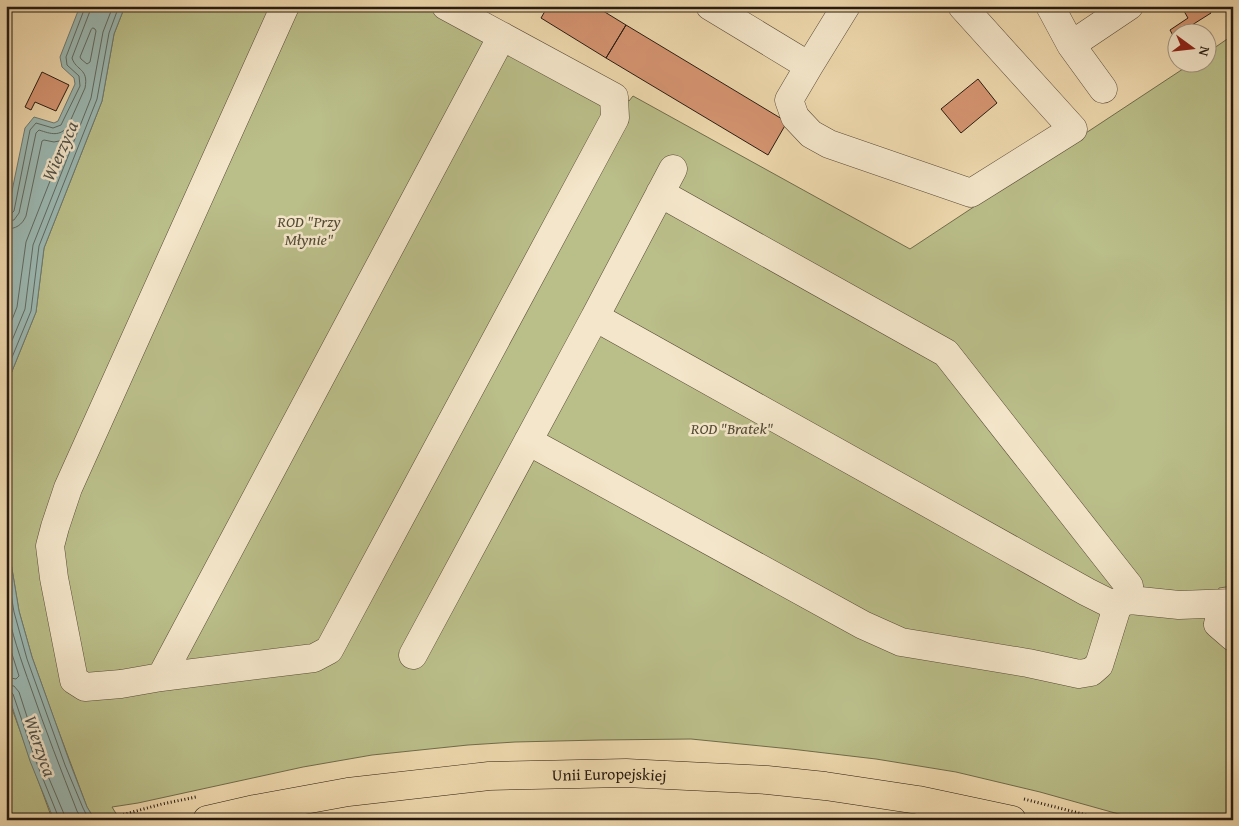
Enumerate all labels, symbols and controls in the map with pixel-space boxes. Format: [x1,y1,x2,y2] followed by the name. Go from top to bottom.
[1166,22,1216,72] north arrow
[1194,44,1215,59] text: N
[34,116,85,185] water label: Wierzyca
[276,209,341,251] park label: ROD "Przy Młynie"
[690,416,774,440] park label: ROD "Bratek"
[17,712,64,781] water label: Wierzyca
[552,761,667,787] street label: Unii Europejskiej

